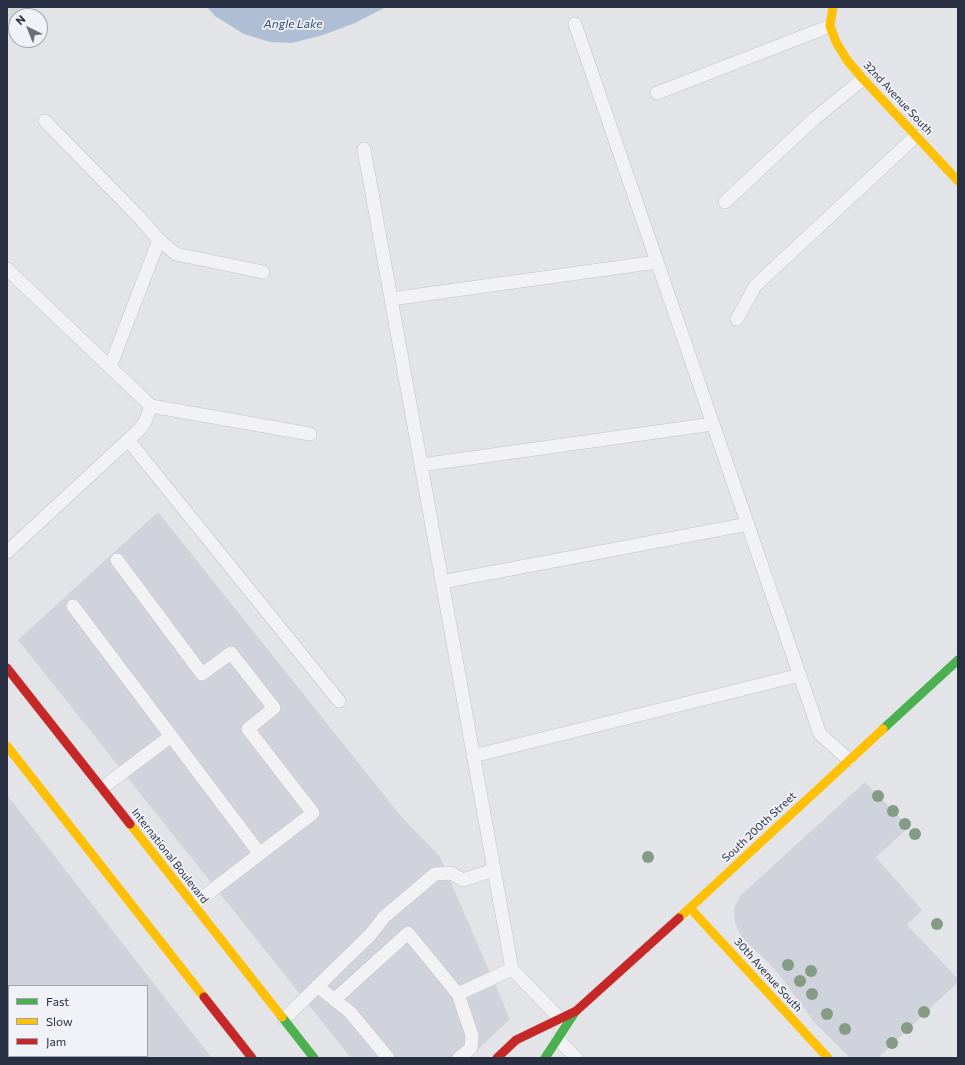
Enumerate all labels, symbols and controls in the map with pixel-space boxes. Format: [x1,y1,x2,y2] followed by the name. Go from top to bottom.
[8,8,48,48] north arrow
[13,12,28,27] text: N
[263,17,323,31] water label: Angle Lake
[860,58,936,138] street label: 32nd Avenue South
[719,789,799,865] street label: South 200th Street
[129,806,211,906] street label: International Boulevard
[731,935,805,1015] street label: 30th Avenue South
[8,985,148,1057] legend
[46,994,69,1008] text: Fast
[46,1014,73,1028] text: Slow
[46,1034,66,1048] text: Jam

